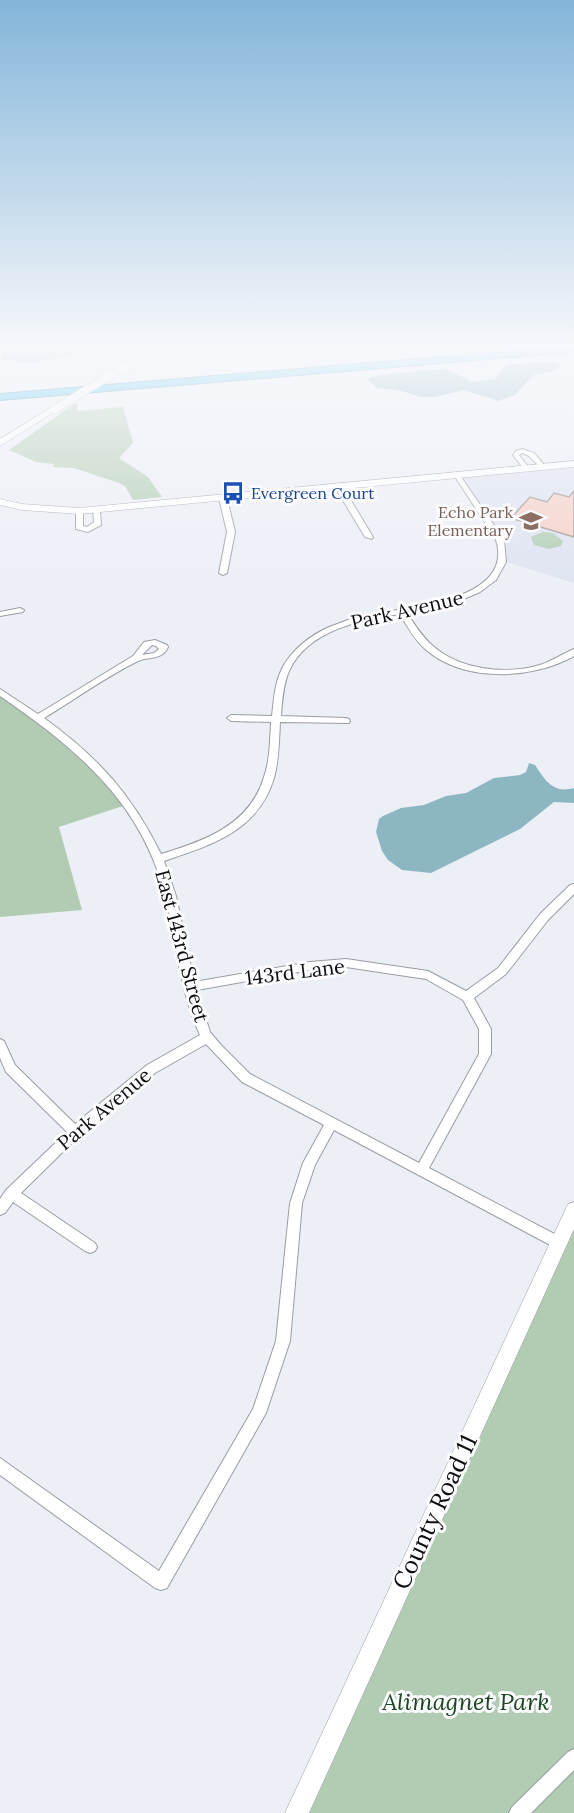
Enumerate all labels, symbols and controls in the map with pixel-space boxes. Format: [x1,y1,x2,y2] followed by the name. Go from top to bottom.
[220,480,246,506] bus stop icon: Evergreen Court
[251,483,375,503] place label: Evergreen Court
[427,502,514,540] place label: Echo Park Elementary
[518,508,544,534] school or university icon: Echo Park Elementary
[348,584,466,635] street label: Park Avenue
[150,867,215,1025] street label: East 143rd Street
[244,953,346,990] street label: 143rd Lane
[52,1062,156,1155] street label: Park Avenue
[385,1429,484,1594] street label: County Road 11
[381,1686,550,1717] park label: Alimagnet Park

